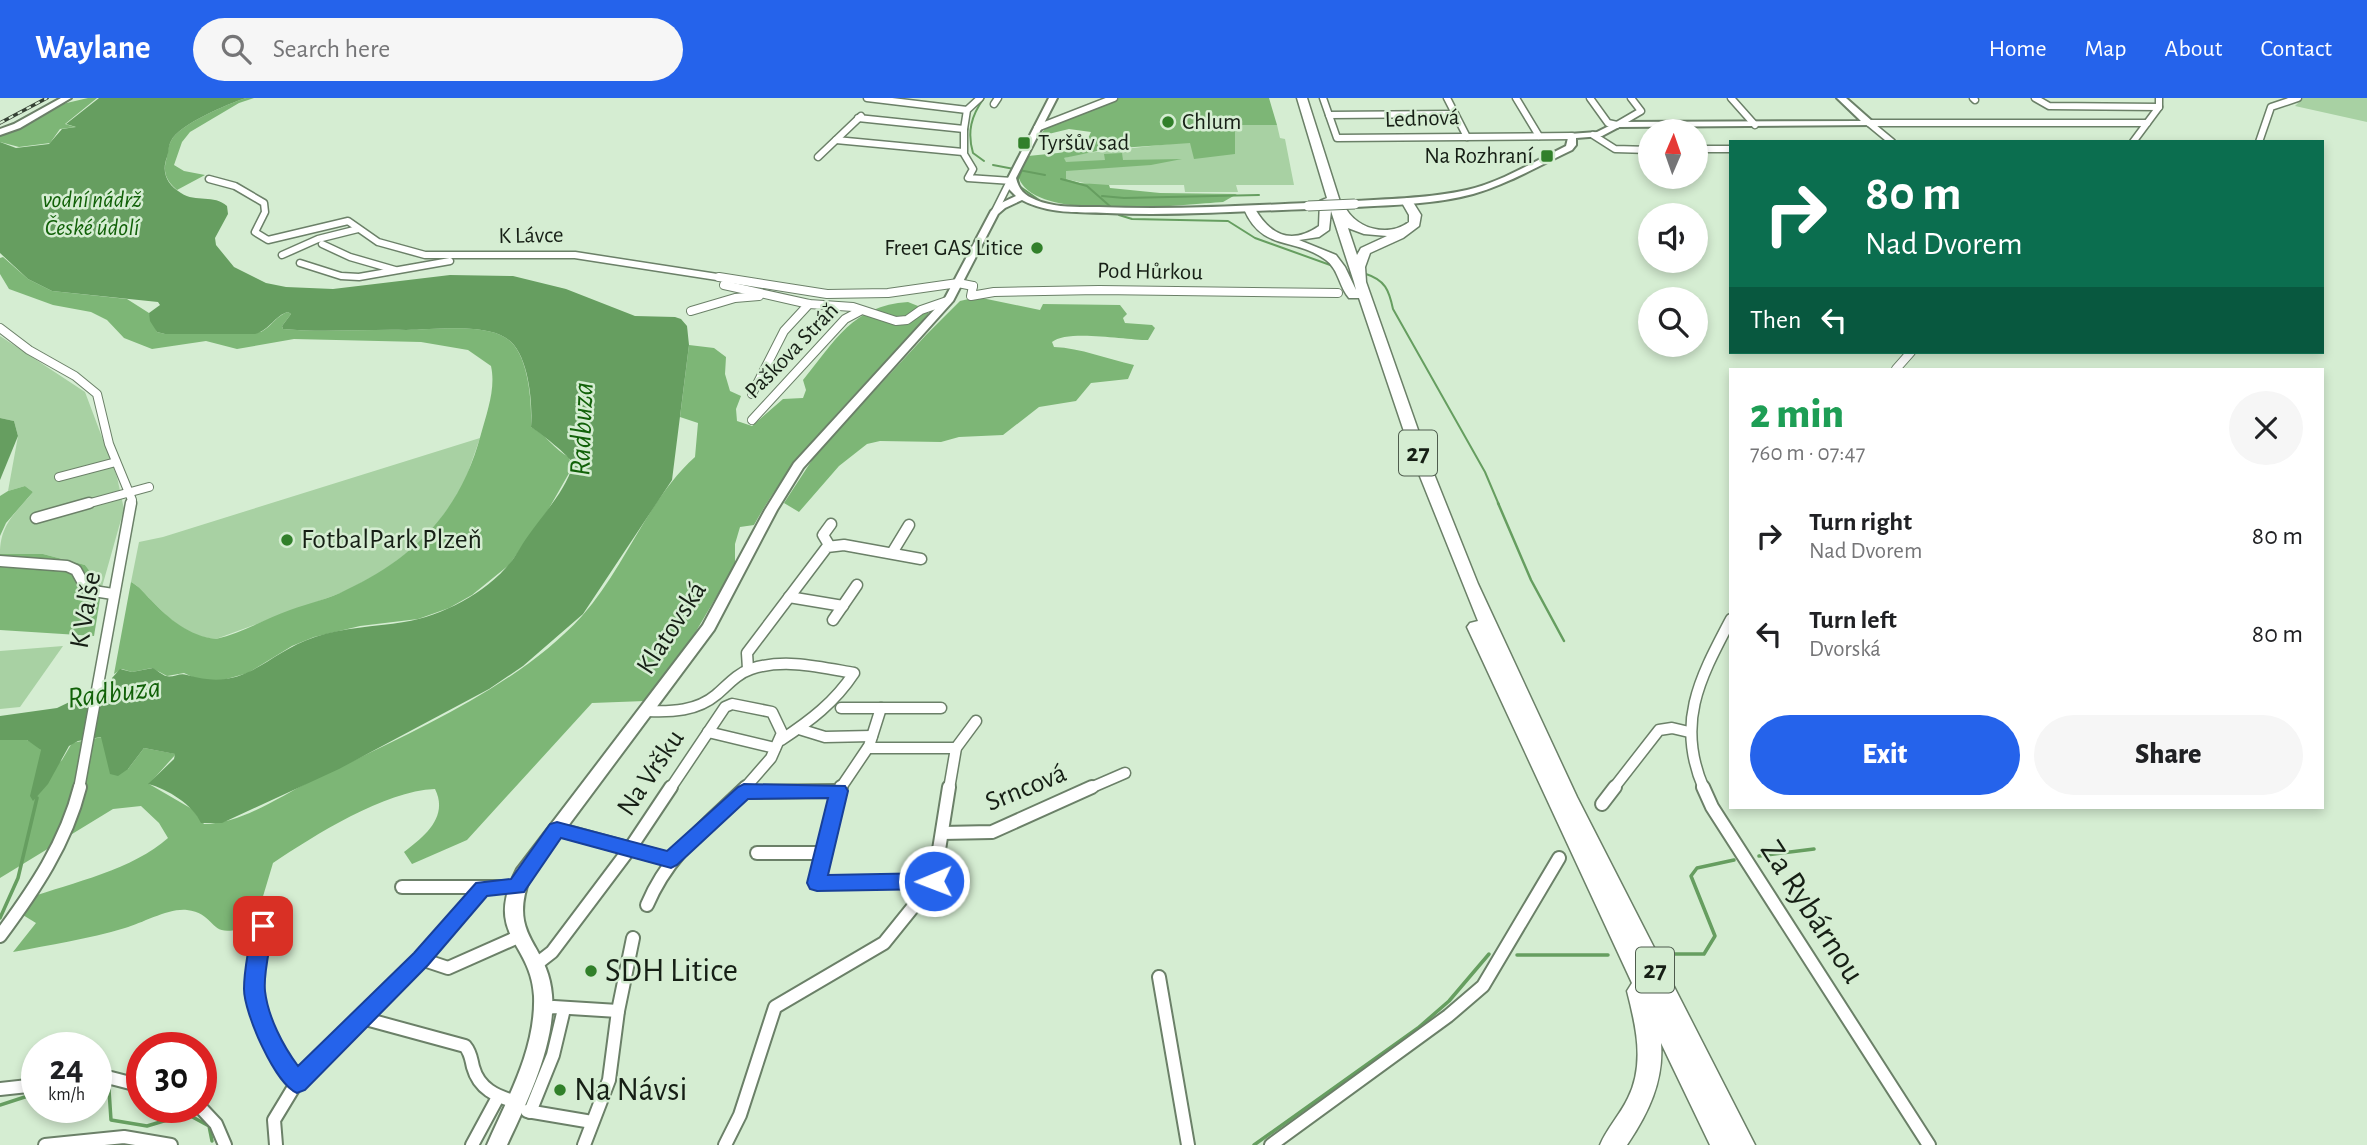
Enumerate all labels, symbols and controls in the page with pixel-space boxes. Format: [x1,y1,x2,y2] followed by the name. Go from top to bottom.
[193,18,683,81] search box
[217,30,255,68] icon: search
[35,32,151,65] text: Waylane
[273,36,390,62] text: Search here
[1989,37,2047,61] text: Home
[2085,37,2127,61] text: Map
[2165,37,2222,61] text: About
[2260,37,2332,61] text: Contact
[1384,106,1460,132] street label: Lednová
[1182,111,1242,134] place label: Chlum
[1160,114,1176,130] marker: Chlum
[1638,119,1708,189] north arrow
[1638,119,1708,357] map controls
[1038,132,1130,155] place label: Tyršův sad
[1016,135,1032,151] marker: Tyršův sad
[1424,145,1533,168] place label: Na Rozhraní
[1539,148,1555,164] marker: Na Rozhraní
[1750,168,1841,259] icon: right
[1865,170,1962,219] text: 80 m
[42,188,142,240] water label: vodní nádrž České údolí
[1638,203,1708,273] button: sound
[498,224,564,248] street label: K Lávce
[1865,228,2023,260] text: Nad Dvorem
[884,237,1023,260] place label: Free1 GAS Litice
[1029,240,1045,256] marker: Free1 GAS Litice
[1097,260,1203,284] street label: Pod Hůrkou
[1638,287,1708,357] button: search
[741,299,843,403] street label: Paškova Stráň
[1815,301,1853,339] icon: left
[1750,307,1801,333] text: Then
[565,382,599,476] water label: Radbuza
[2229,391,2303,465] button: close
[1750,393,1844,435] text: 2 min
[1399,430,1437,476] road number: 27
[1750,442,1865,465] text: 760 m · 07:47
[1809,509,1912,535] text: Turn right
[1750,517,1788,555] icon: right
[2252,523,2303,549] text: 80 m
[301,526,482,554] place label: FotbalPark Plzeň
[279,532,295,548] marker: FotbalPark Plzeň
[1809,540,1922,563] text: Nad Dvorem
[65,569,107,651] street label: K Valše
[632,577,712,679] street label: Klatovská
[1809,607,1897,633] text: Turn left
[1750,615,1788,653] icon: left
[2252,621,2303,647] text: 80 m
[1809,638,1881,661] text: Dvorská
[66,672,162,714] water label: Radbuza
[1750,715,2020,795] button: Exit
[2034,715,2303,795] button: Share
[612,725,690,821] street label: Na Vršku
[981,759,1071,817] street label: Srncová
[1754,835,1870,989] street label: Za Rybárnou
[897,844,971,918] position arrow
[233,896,293,956] pin
[244,907,282,945] icon: arrive
[1636,948,1674,992] road number: 27
[605,955,738,988] place label: SDH Litice
[583,963,599,979] marker: SDH Litice
[126,1032,217,1123] speed limit sign: 30
[49,1051,84,1086] text: 24
[574,1074,687,1107] place label: Na Návsi
[552,1082,568,1098] marker: Na Návsi
[48,1086,85,1104] text: km/h

